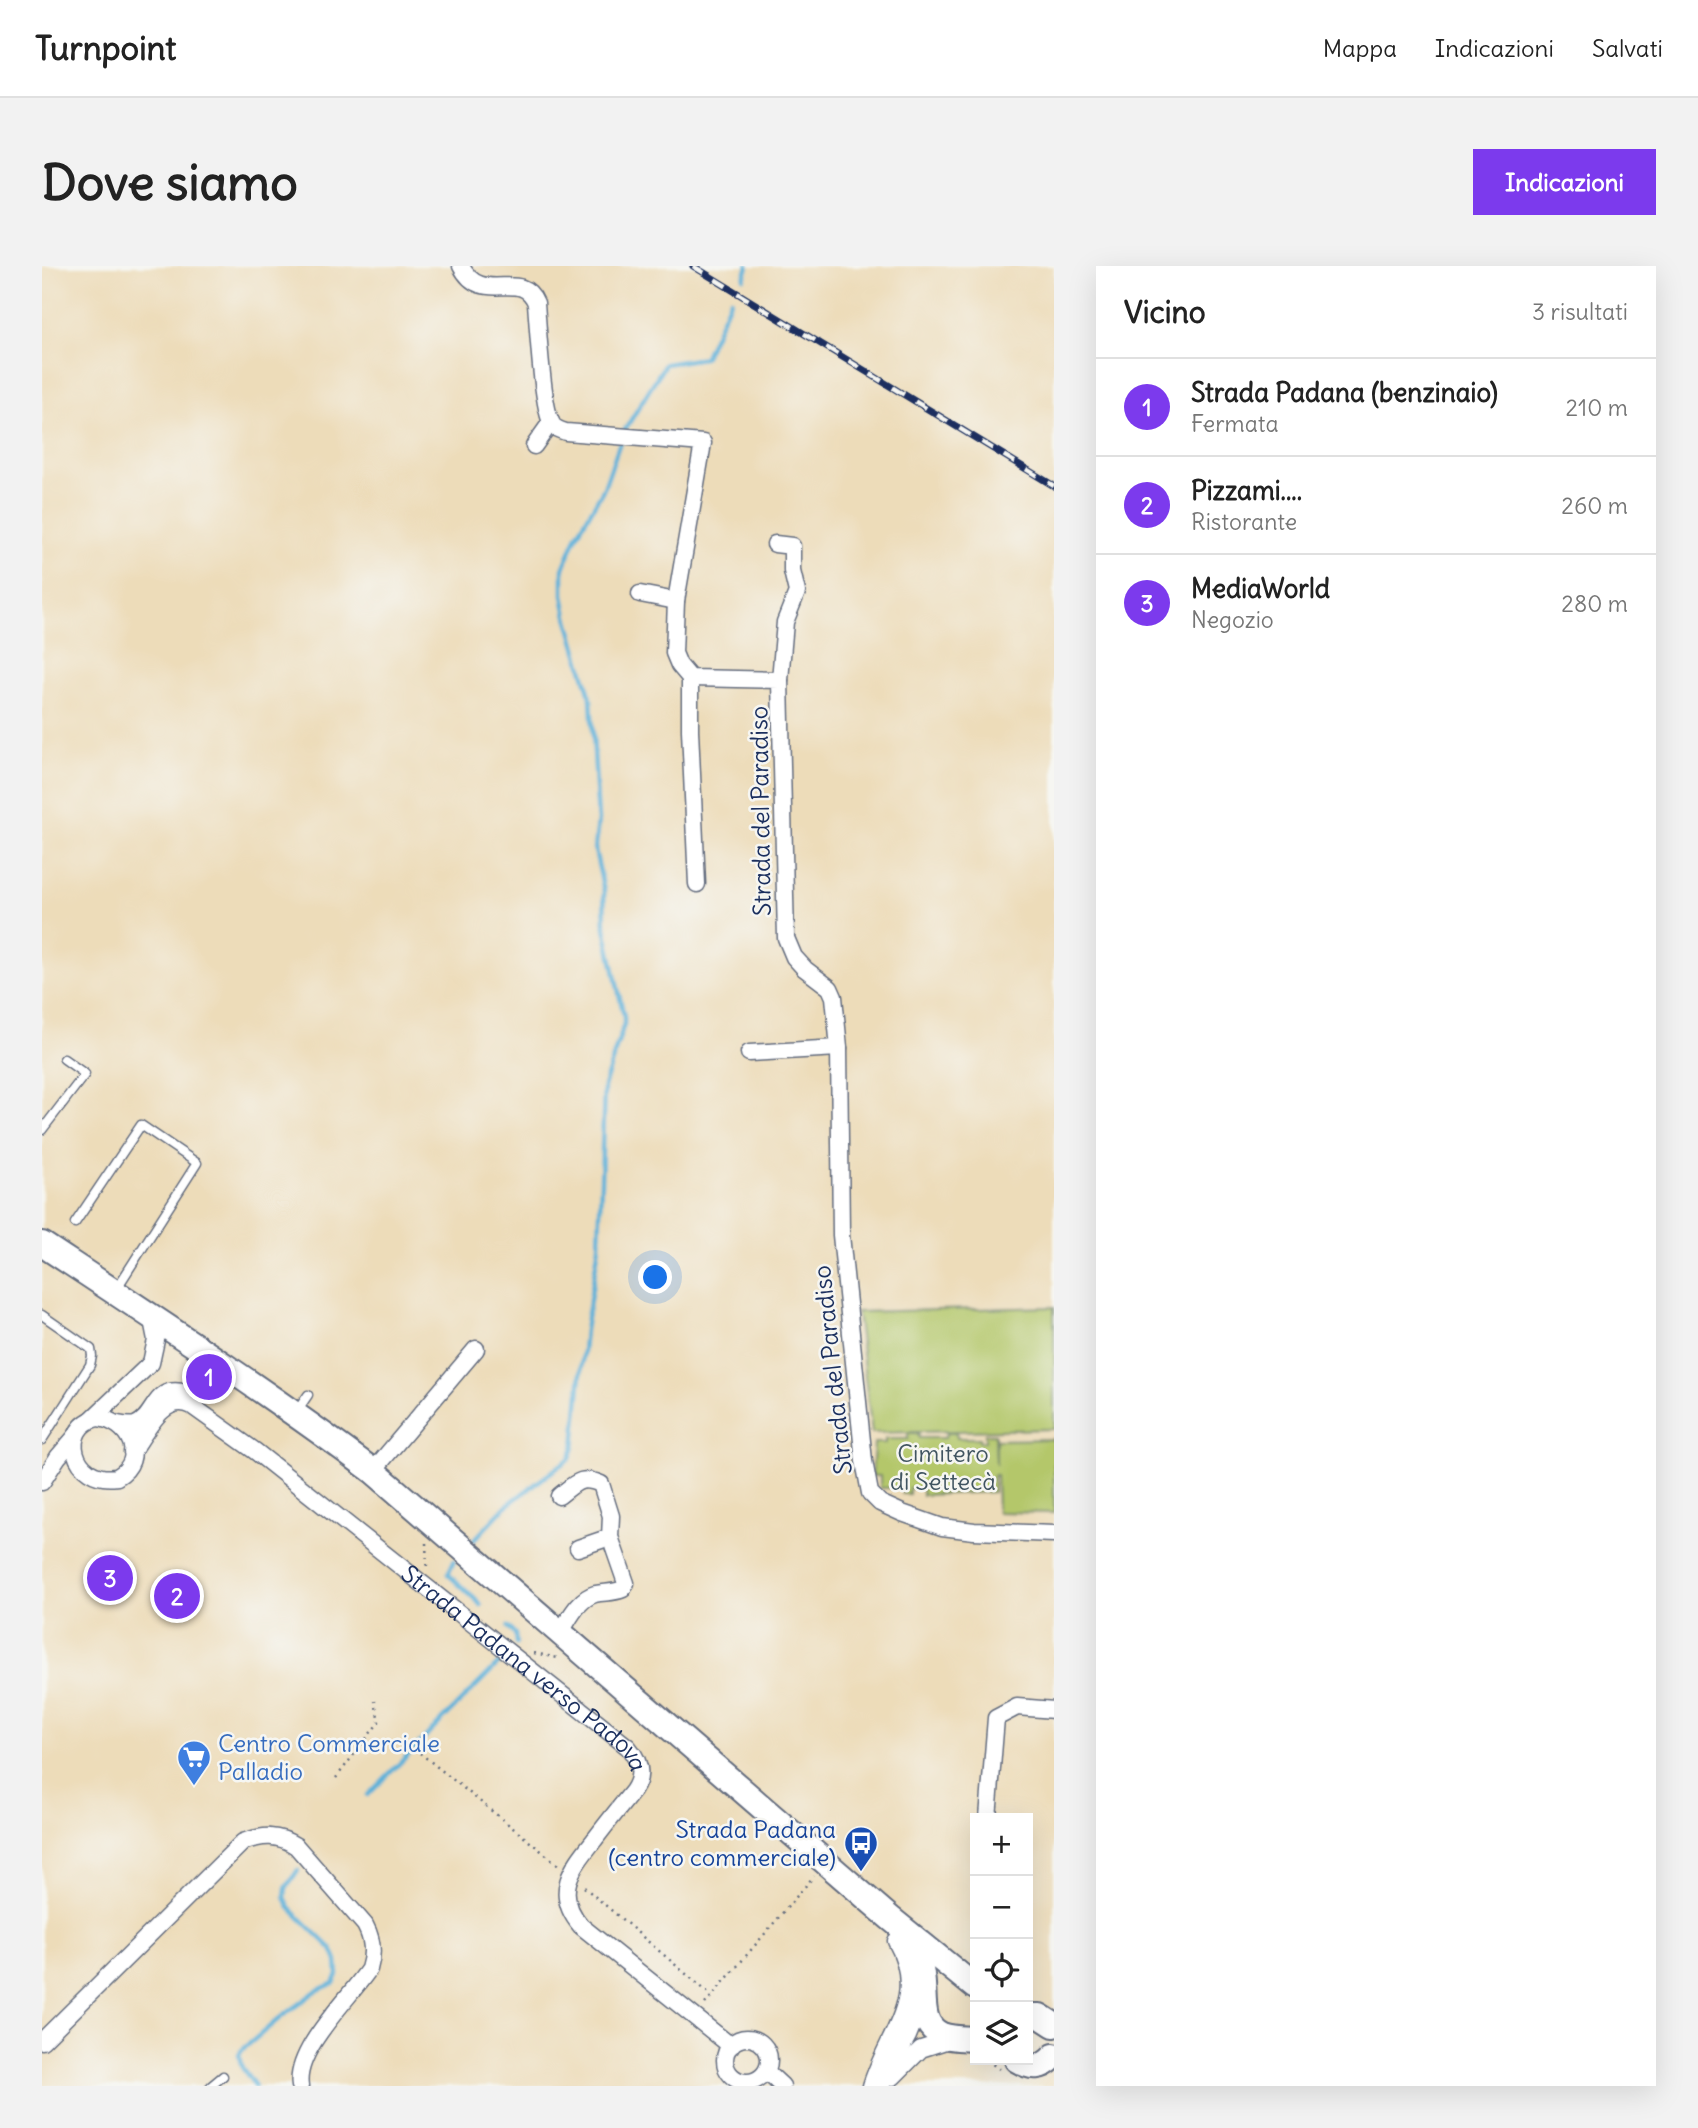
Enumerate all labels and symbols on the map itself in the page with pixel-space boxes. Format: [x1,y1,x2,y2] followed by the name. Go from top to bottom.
[743,706,777,916] street label: Strada del Paradiso
[638,1260,672,1294] your location
[806,1264,858,1476] street label: Strada del Paradiso
[186,1351,232,1403] pin: 1
[890,1438,996,1496] park label: Cimitero di Settecà
[87,1552,133,1604] pin: 3
[396,1558,654,1775] street label: Strada Padana verso Padova
[154,1570,200,1622] pin: 2
[218,1728,440,1786] place label: Centro Commerciale Palladio
[175,1738,213,1787] supermarket icon: Centro Commerciale Palladio
[608,1814,836,1872] place label: Strada Padana (centro commerciale)
[842,1824,880,1873] bus stop icon: Strada Padana (centro commerciale)

